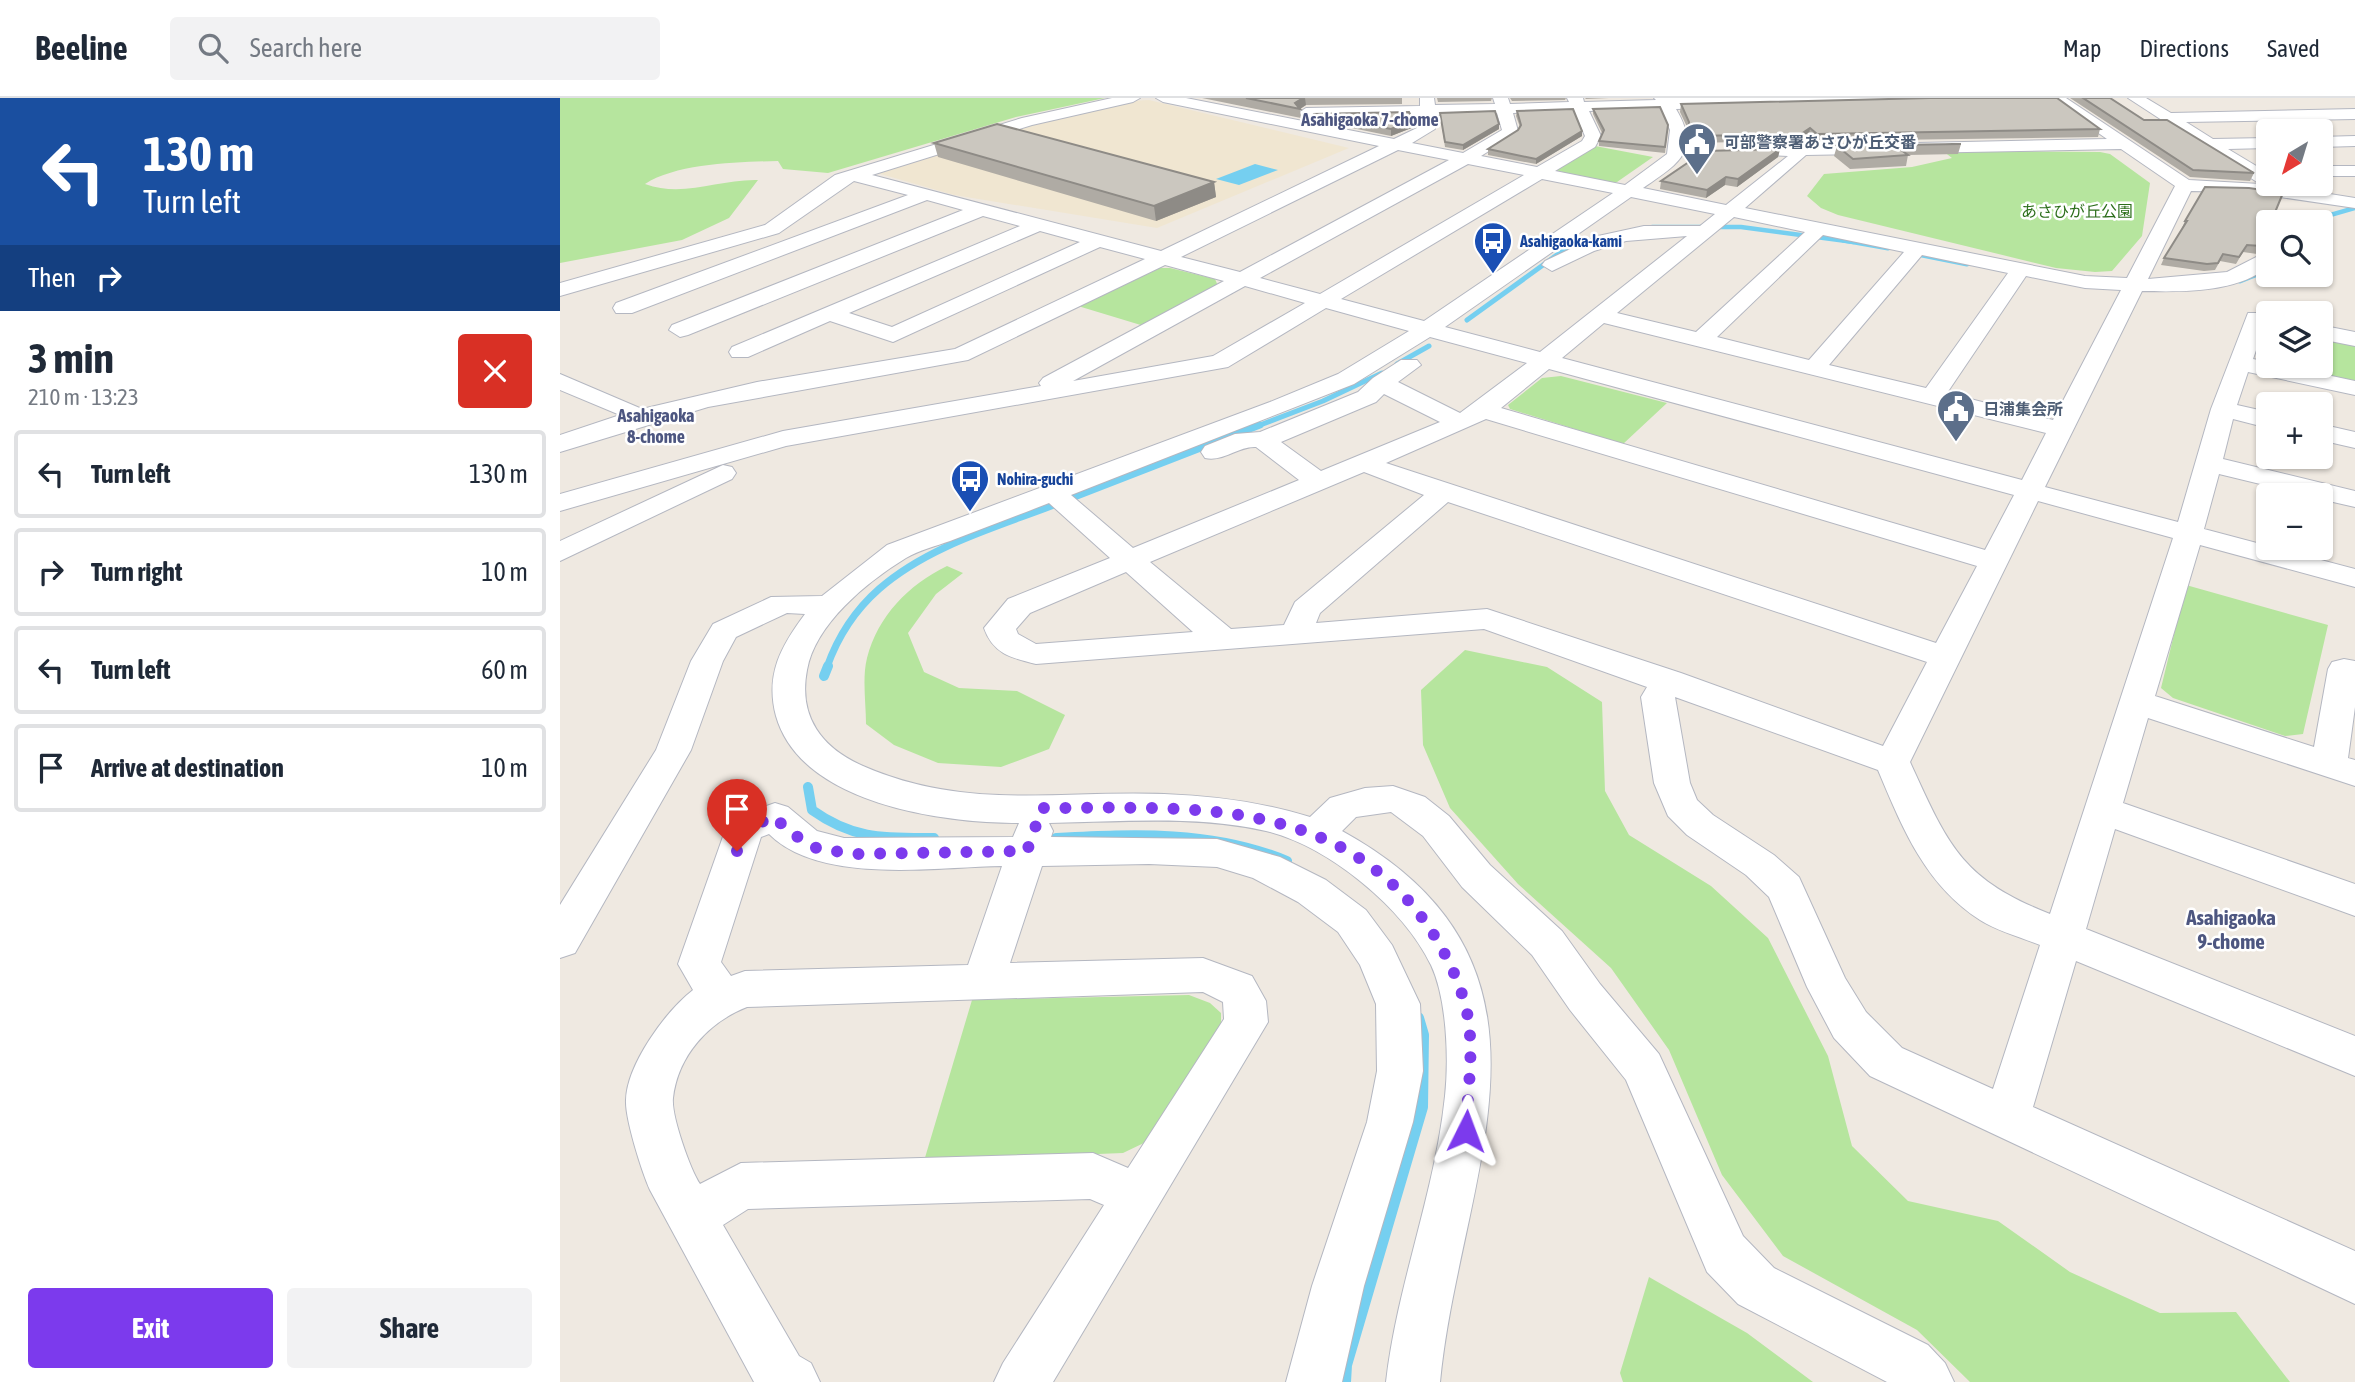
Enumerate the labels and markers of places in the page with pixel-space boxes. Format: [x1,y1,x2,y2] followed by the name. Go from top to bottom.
[1676,121,1718,176] public building icon: 可部警察署あさひが丘交番
[1724,133,1916,151] place label: 可部警察署あさひが丘交番
[1472,220,1514,275] bus stop icon: Asahigaoka-kami
[1519,232,1622,250] place label: Asahigaoka-kami
[1935,388,1977,443] public building icon: 日浦集会所
[1983,400,2063,418] place label: 日浦集会所
[949,458,991,513] bus stop icon: Nohira-guchi
[997,470,1074,488] place label: Nohira-guchi
[707,779,767,851] pin

